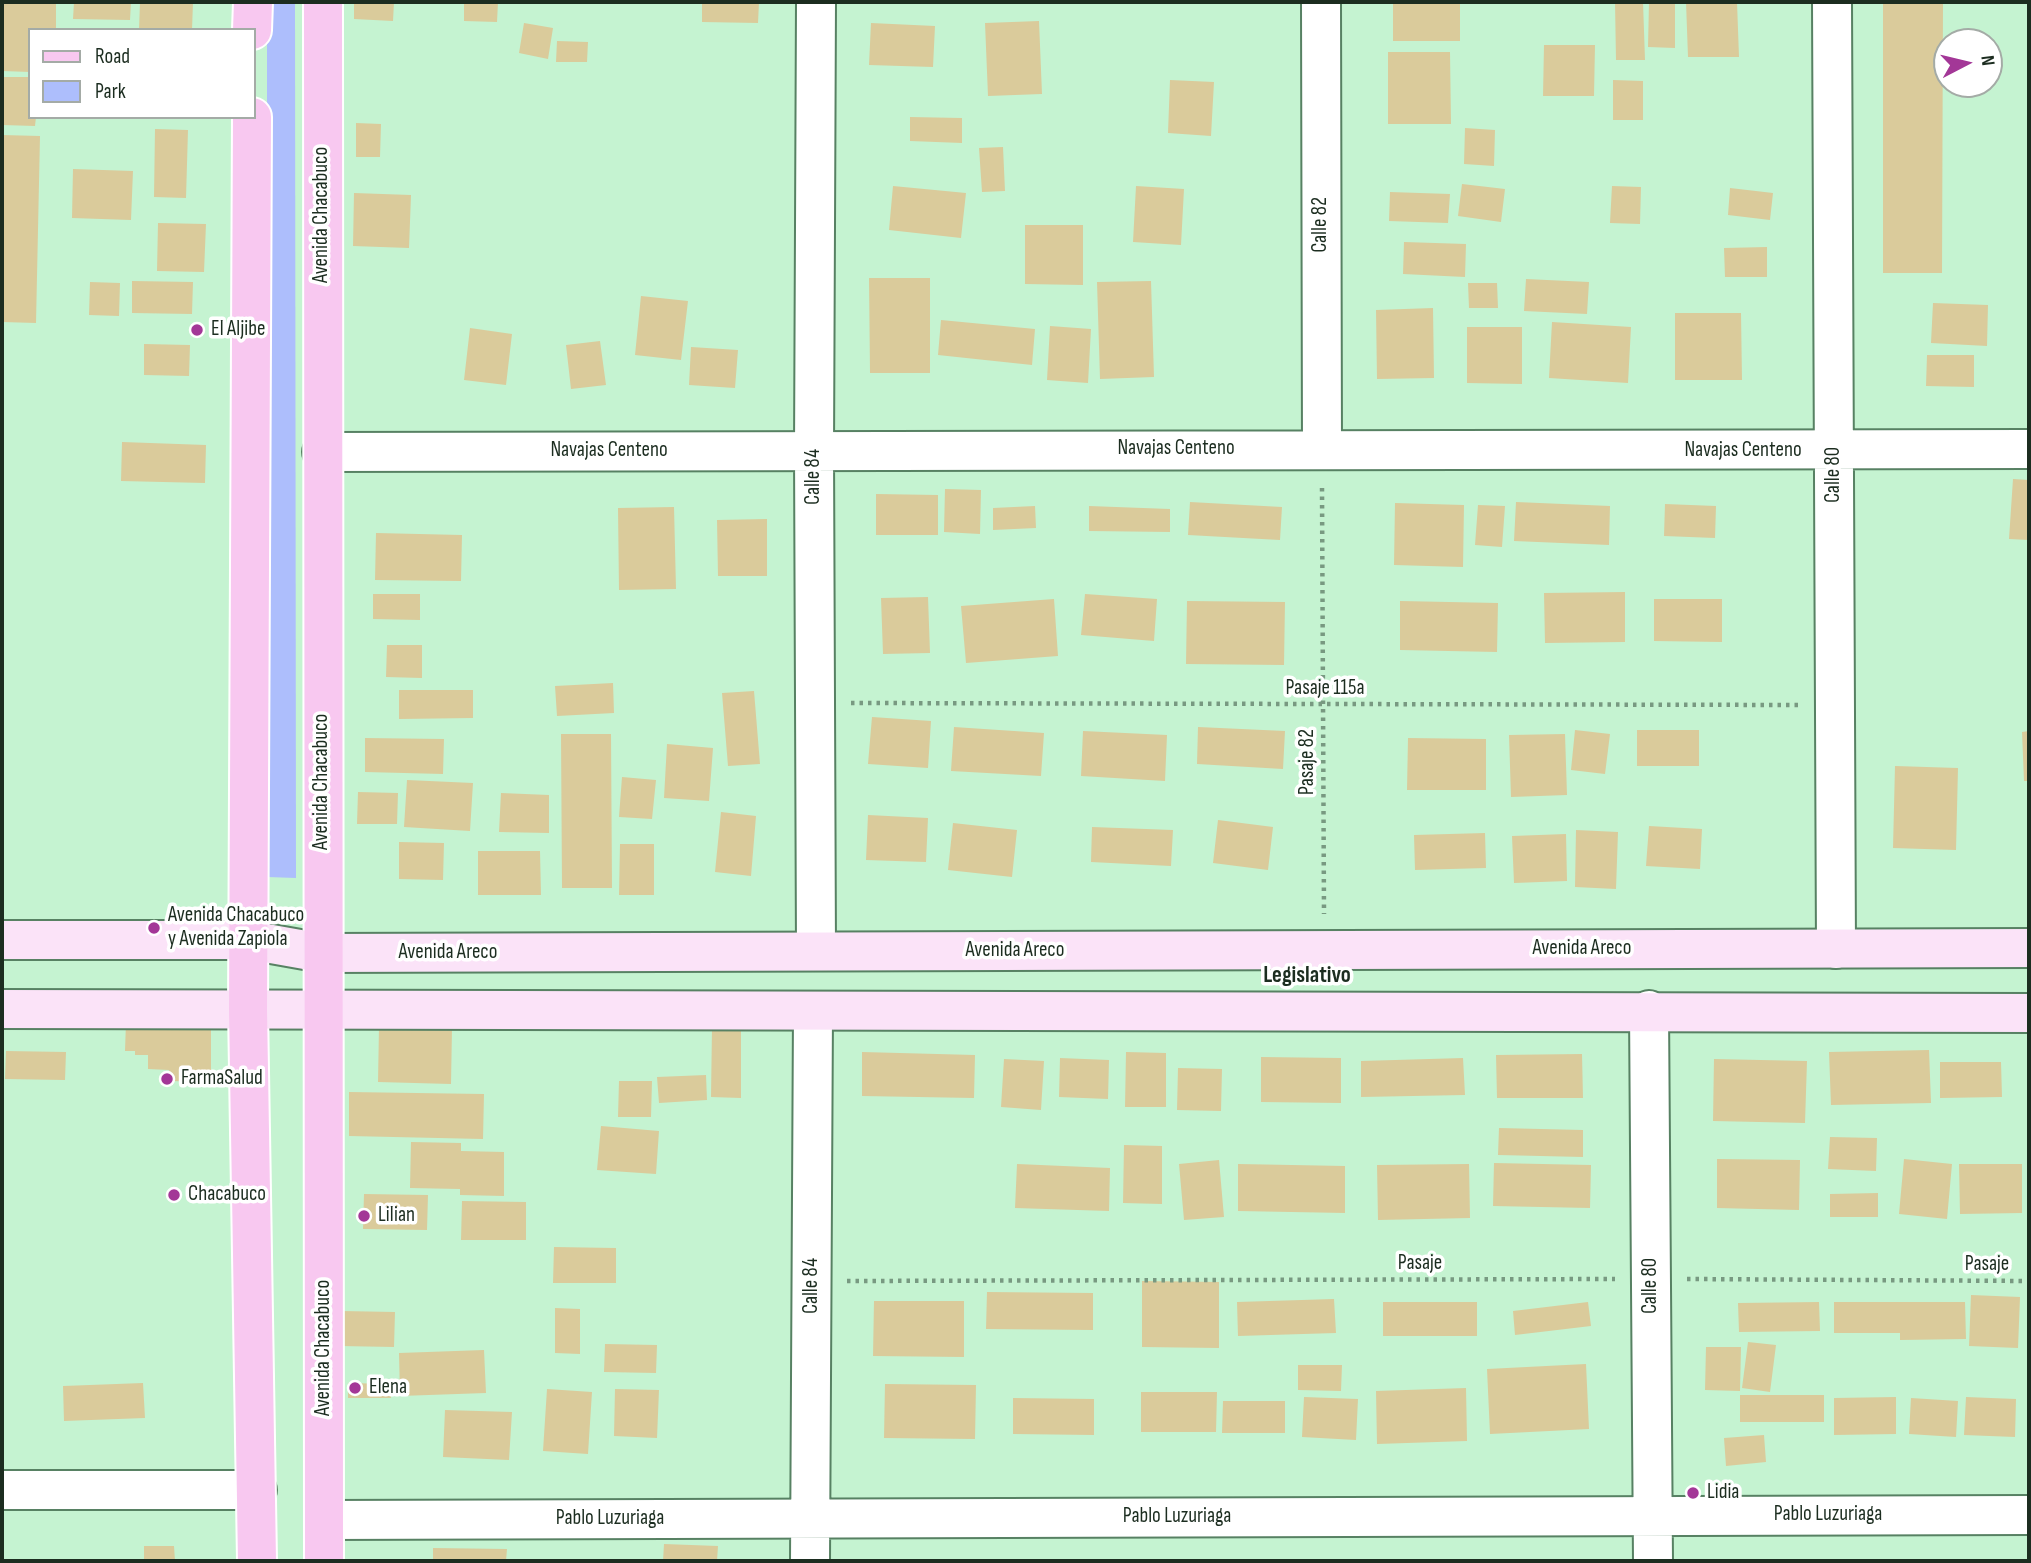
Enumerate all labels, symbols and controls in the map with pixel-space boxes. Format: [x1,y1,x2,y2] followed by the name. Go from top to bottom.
[28,28,256,119] legend
[1933,28,2003,98] north arrow
[95,44,130,69] text: Road
[1975,54,1999,67] text: N
[95,79,126,104] text: Park
[309,147,335,283] street label: Avenida Chacabuco
[1308,197,1334,253] street label: Calle 82
[211,317,265,343] place label: El Aljibe
[189,322,205,338] marker: El Aljibe
[1117,436,1235,462] street label: Navajas Centeno
[550,438,668,464] street label: Navajas Centeno
[1684,438,1802,464] street label: Navajas Centeno
[1821,447,1847,503] street label: Calle 80
[801,449,827,505] street label: Calle 84
[1286,676,1364,702] street label: Pasaje 115a
[309,714,335,850] street label: Avenida Chacabuco
[1295,729,1321,795] street label: Pasaje 82
[168,903,304,953] place label: Avenida Chacabuco y Avenida Zapiola
[146,920,162,936] marker: Avenida Chacabuco y Avenida Zapiola
[1533,936,1631,962] street label: Avenida Areco
[966,938,1064,964] street label: Avenida Areco
[399,940,497,966] street label: Avenida Areco
[1263,962,1351,990] district label: Legislativo
[181,1066,263,1092] place label: FarmaSalud
[159,1071,175,1087] marker: FarmaSalud
[188,1182,266,1208] place label: Chacabuco
[166,1187,182,1203] marker: Chacabuco
[378,1203,415,1229] place label: Lilian
[356,1208,372,1224] marker: Lilian
[1398,1251,1442,1277] street label: Pasaje
[1965,1252,2009,1278] street label: Pasaje
[799,1258,825,1314] street label: Calle 84
[1638,1258,1664,1314] street label: Calle 80
[311,1280,337,1416] street label: Avenida Chacabuco
[369,1375,407,1401] place label: Elena
[347,1380,363,1396] marker: Elena
[1707,1480,1739,1506] place label: Lidia
[1685,1485,1701,1501] marker: Lidia
[1774,1502,1882,1528] street label: Pablo Luzuriaga
[1123,1504,1231,1530] street label: Pablo Luzuriaga
[556,1506,664,1532] street label: Pablo Luzuriaga

